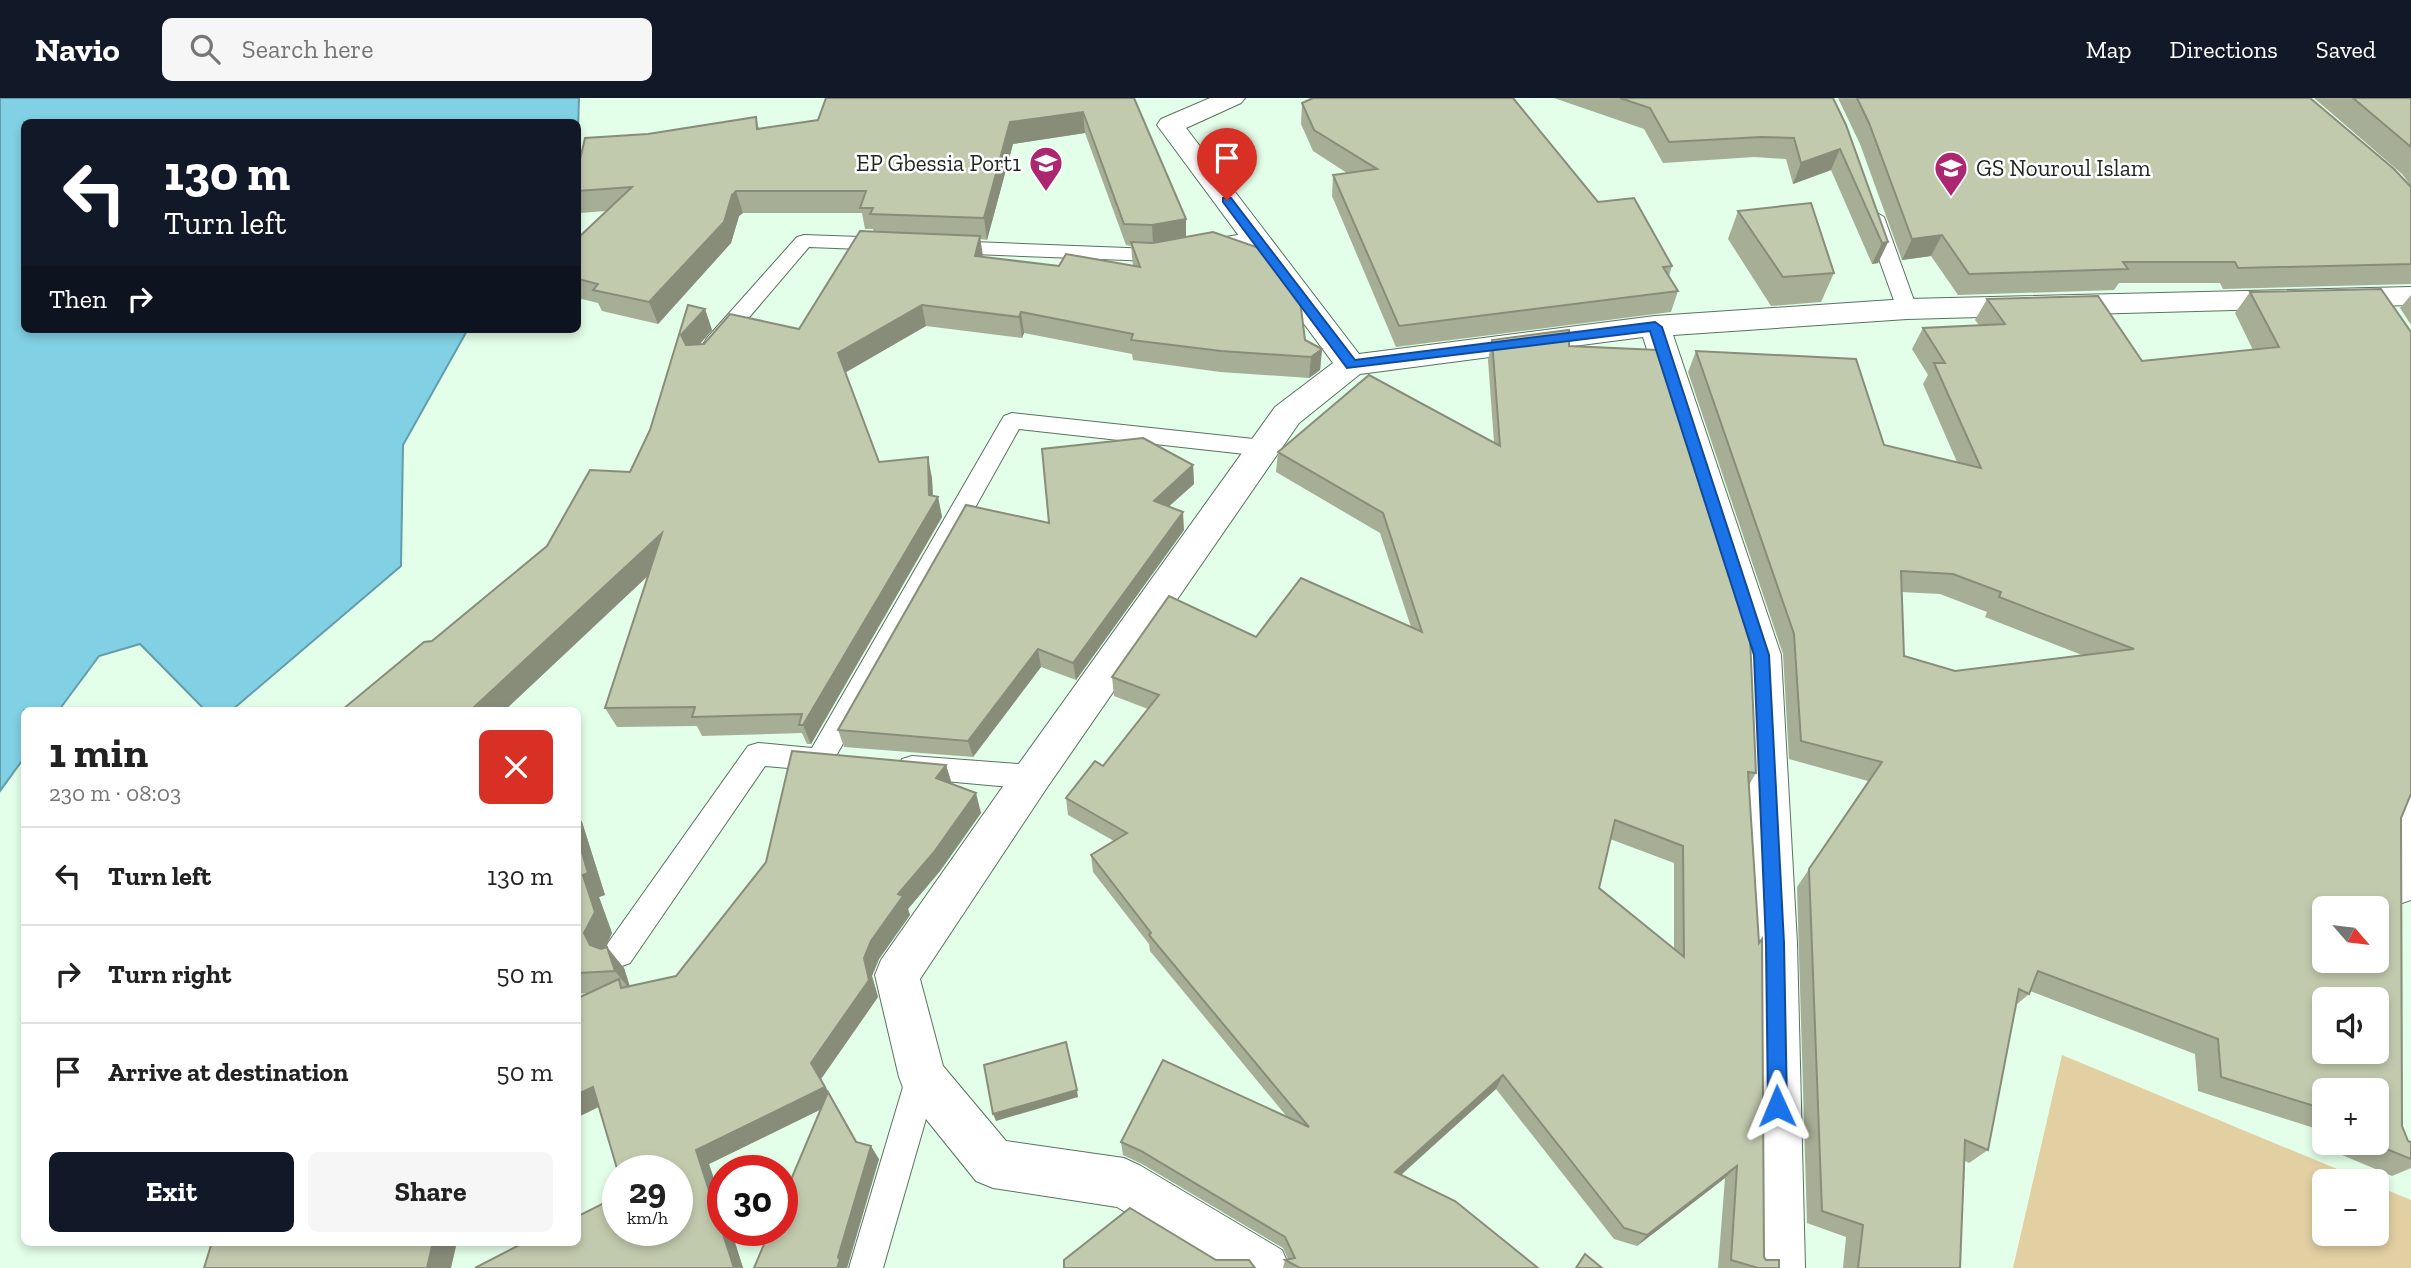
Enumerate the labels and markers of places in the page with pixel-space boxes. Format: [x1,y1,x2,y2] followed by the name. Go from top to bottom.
[1197,128,1257,200] pin
[1027,144,1065,193] school or university icon: EP Gbessia Port1
[856,149,1021,177] place label: EP Gbessia Port1
[1932,149,1970,198] school or university icon: GS Nouroul Islam
[1976,154,2151,182] place label: GS Nouroul Islam

